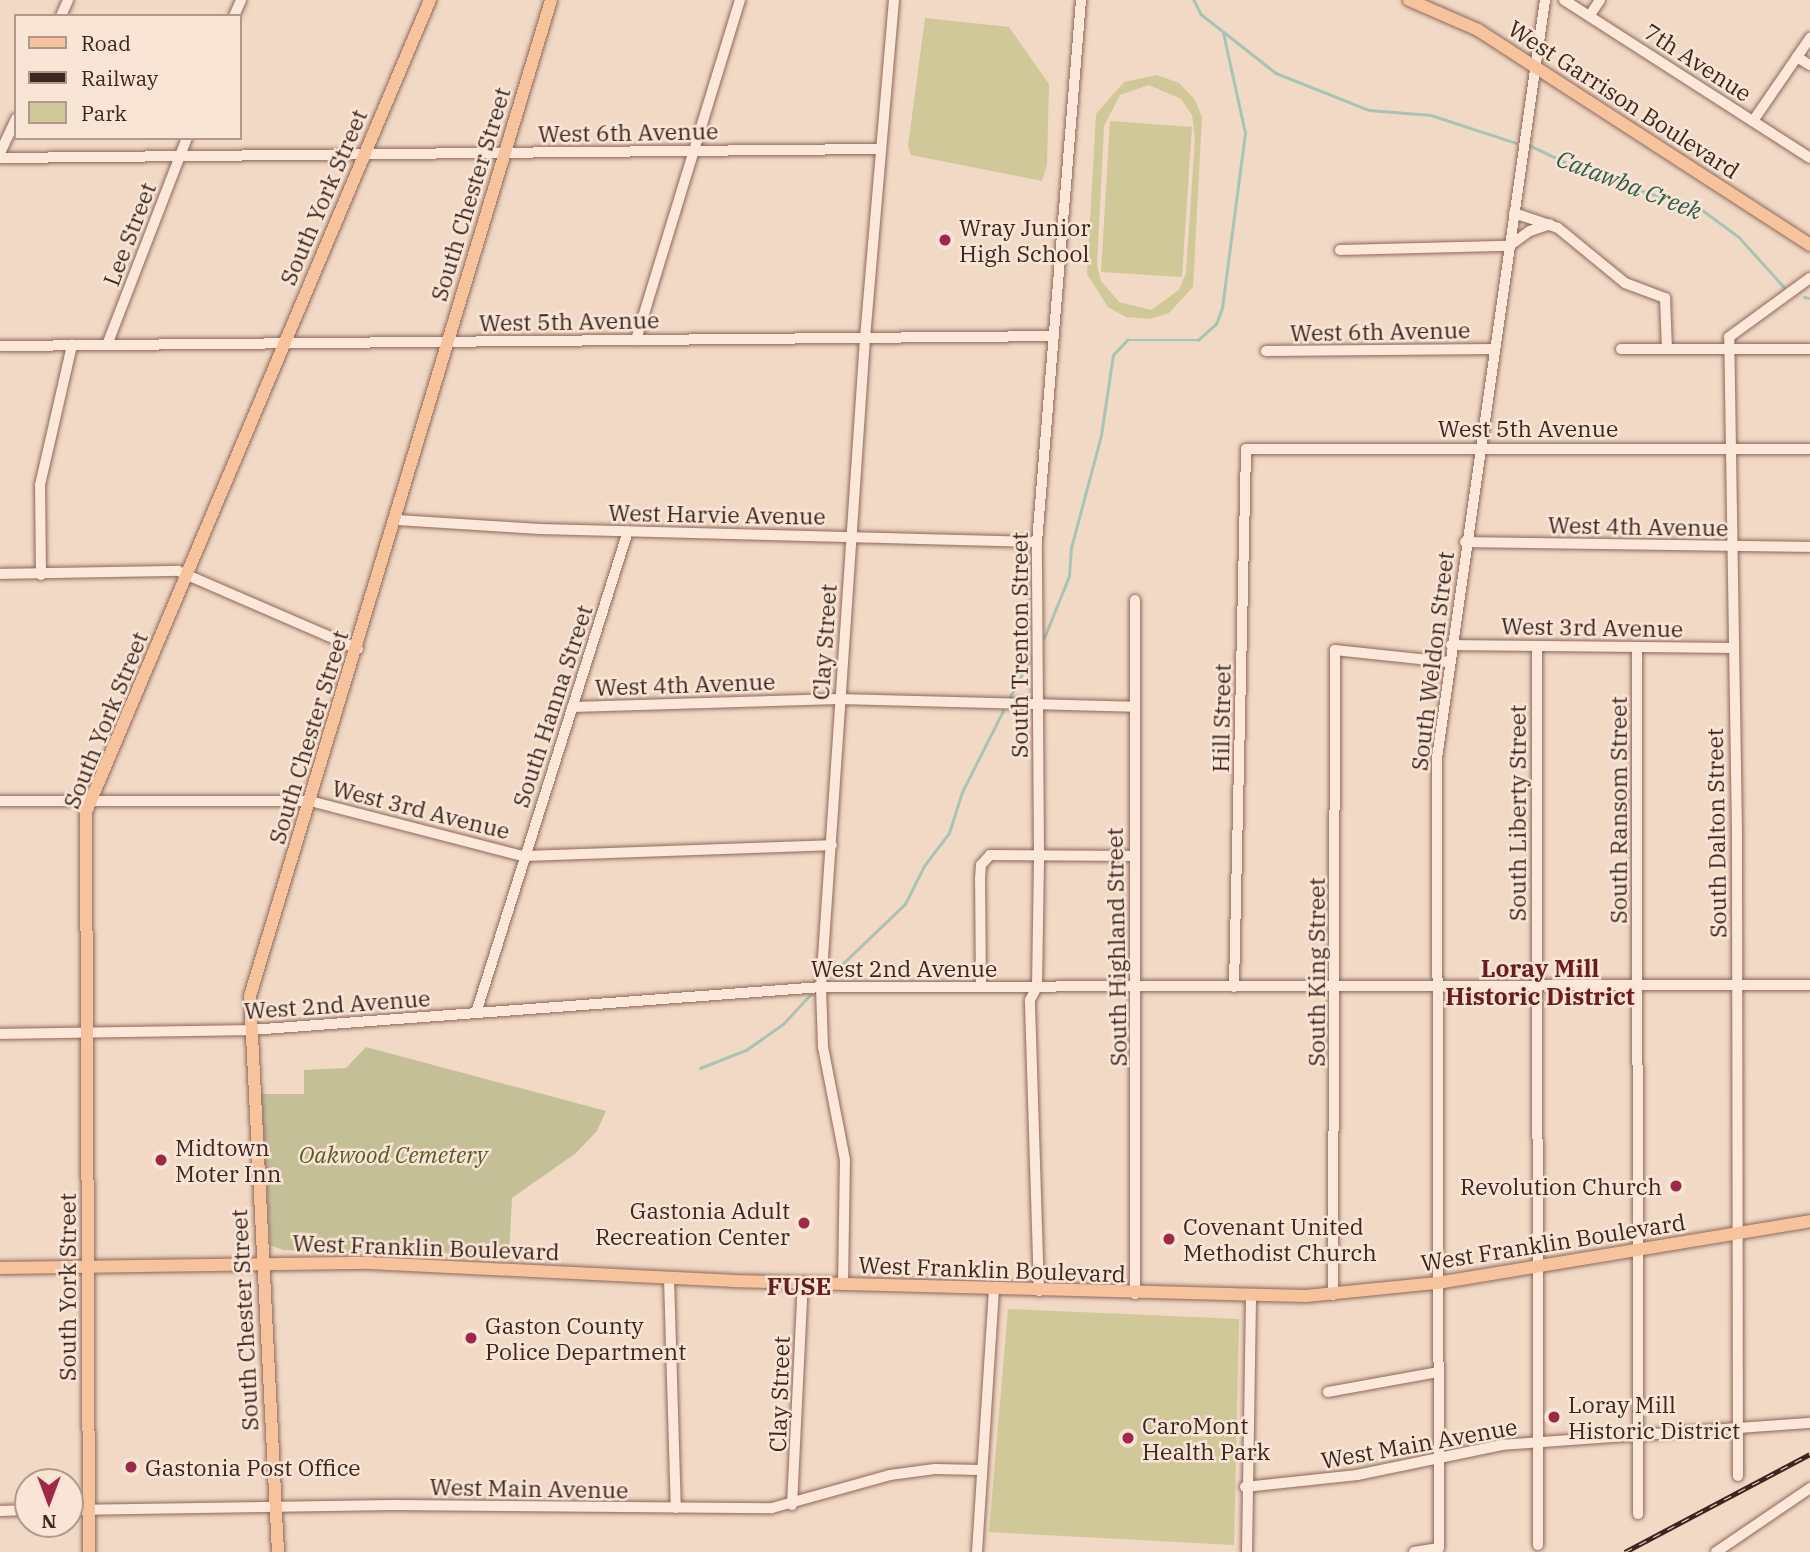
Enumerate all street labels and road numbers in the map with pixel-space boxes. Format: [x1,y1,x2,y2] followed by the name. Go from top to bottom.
[1503,14,1745,184] street label: West Garrison Boulevard
[1639,17,1757,107] street label: 7th Avenue
[424,84,516,304] street label: South Chester Street
[274,105,372,289] street label: South York Street
[538,117,718,147] street label: West 6th Avenue
[97,179,161,289] street label: Lee Street
[479,306,659,336] street label: West 5th Avenue
[1290,316,1470,346] street label: West 6th Avenue
[1438,414,1618,442] street label: West 5th Avenue
[608,498,826,530] street label: West Harvie Avenue
[1548,511,1728,541] street label: West 4th Avenue
[1005,532,1033,758] street label: South Trenton Street
[1405,550,1459,772] street label: South Weldon Street
[806,583,842,701] street label: Clay Street
[506,601,598,811] street label: South Hanna Street
[1501,612,1683,642] street label: West 3rd Avenue
[262,627,354,847] street label: South Chester Street
[57,628,153,812] street label: South York Street
[1206,663,1236,773] street label: Hill Street
[594,667,776,701] street label: West 4th Avenue
[1604,696,1632,924] street label: South Ransom Street
[1503,705,1531,921] street label: South Liberty Street
[1700,728,1732,938] street label: South Dalton Street
[329,774,513,844] street label: West 3rd Avenue
[1100,827,1132,1067] street label: South Highland Street
[1302,877,1330,1067] street label: South King Street
[811,954,997,982] street label: West 2nd Avenue
[243,984,431,1024] street label: West 2nd Avenue
[53,1193,81,1381] street label: South York Street
[1419,1207,1687,1277] street label: West Franklin Boulevard
[224,1209,264,1431] street label: South Chester Street
[292,1229,560,1265] street label: West Franklin Boulevard
[858,1251,1126,1287] street label: West Franklin Boulevard
[763,1335,795,1453] street label: Clay Street
[1319,1412,1519,1474] street label: West Main Avenue
[429,1472,629,1504] street label: West Main Avenue

